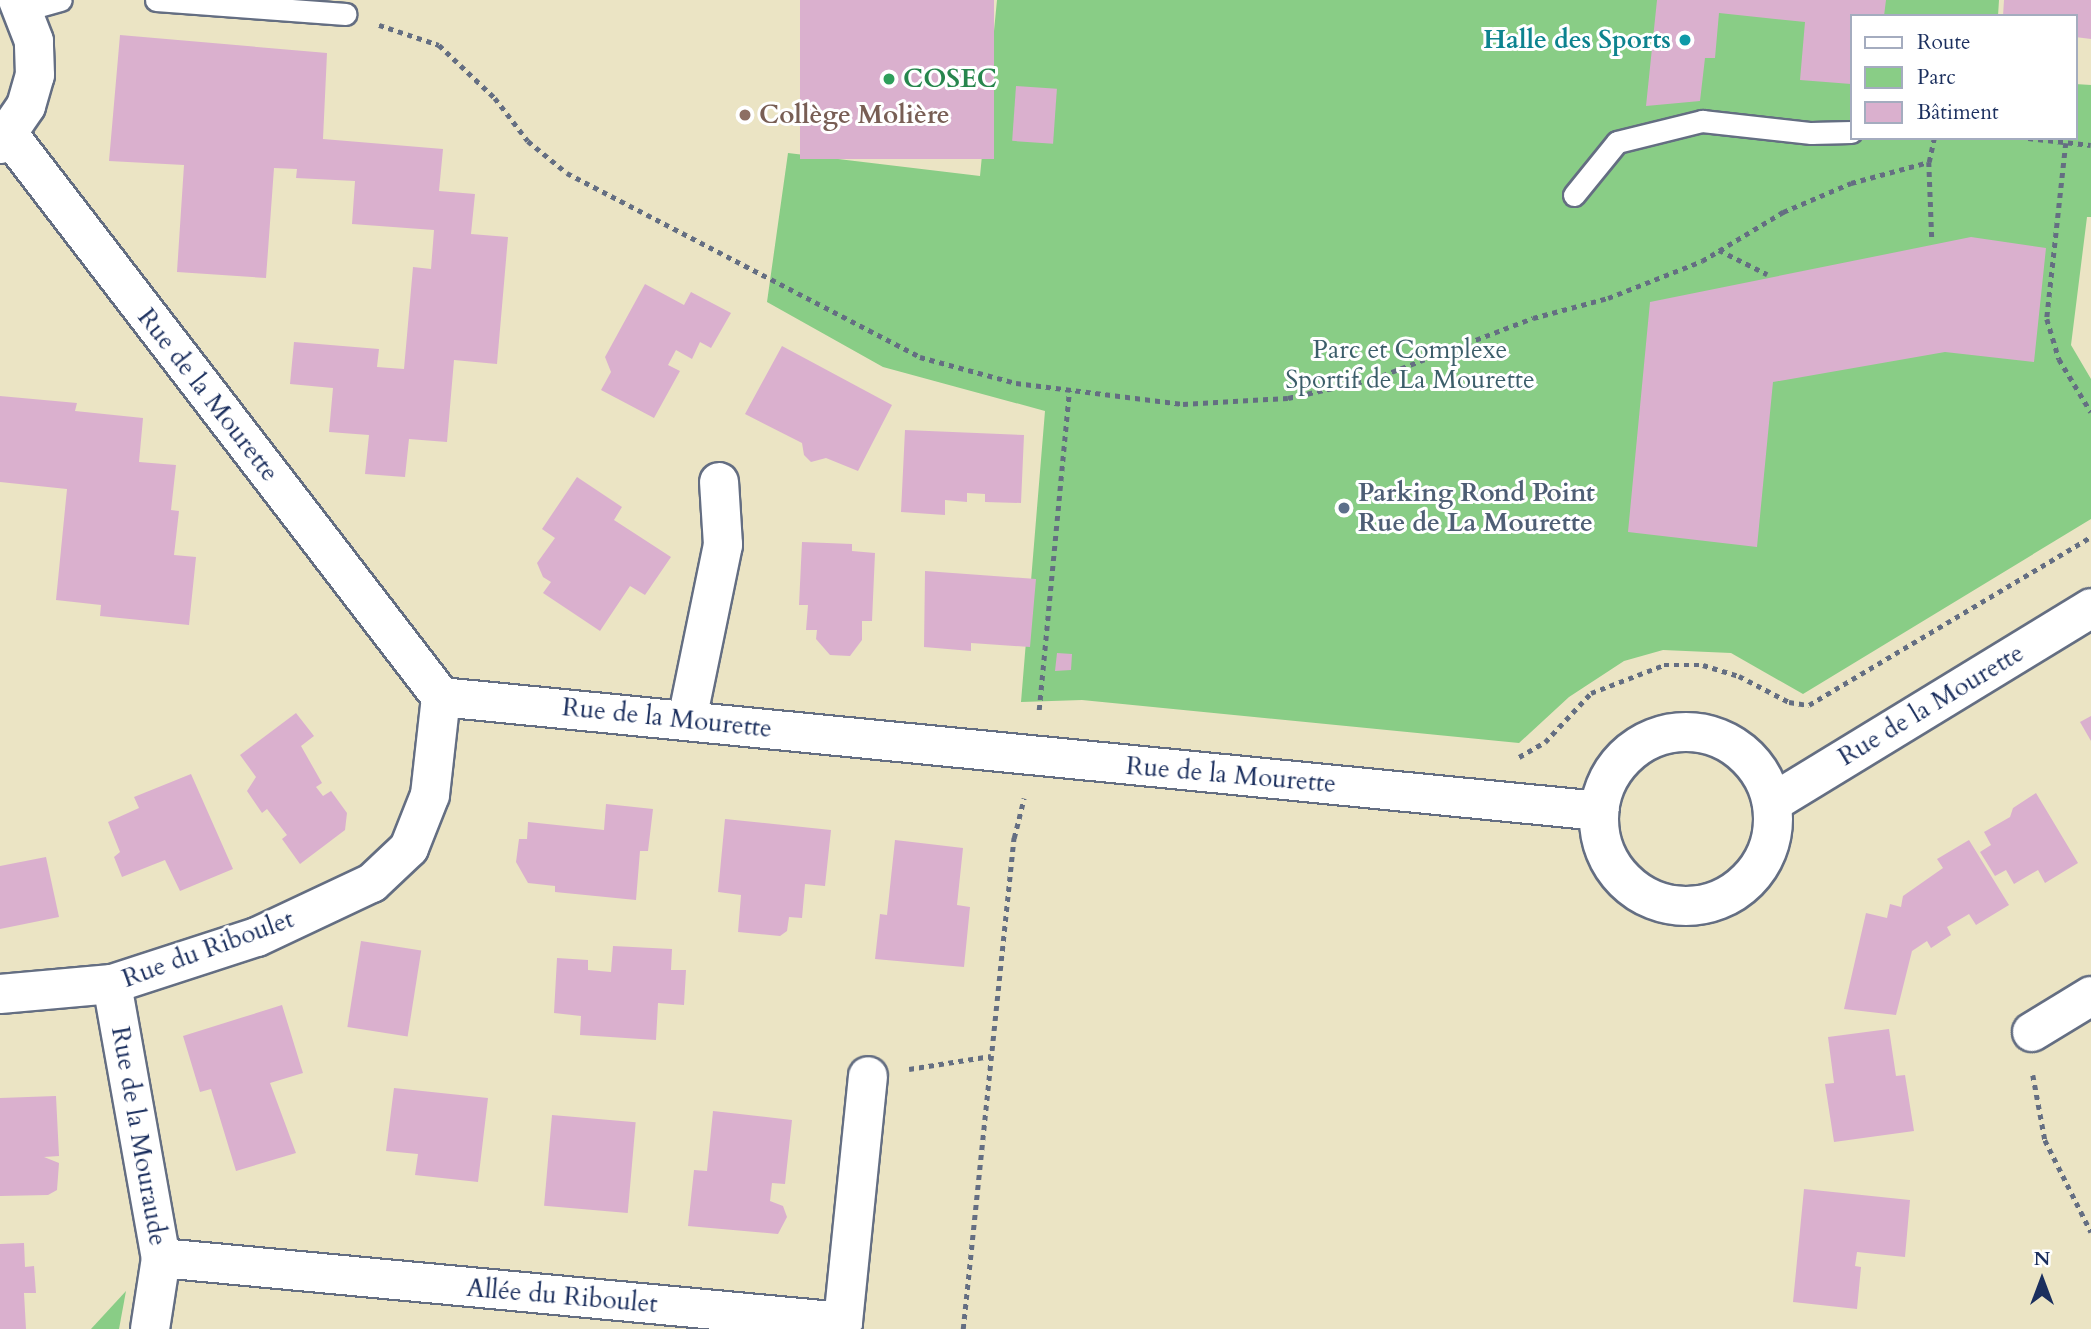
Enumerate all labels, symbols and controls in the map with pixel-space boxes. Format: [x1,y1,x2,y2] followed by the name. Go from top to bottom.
[1850,14,2077,140] legend
[1483,24,1671,56] place label: Halle des Sports
[1917,28,1971,57] text: Route
[1677,32,1693,48] marker: Halle des Sports
[903,63,997,95] place label: COSEC
[1917,63,1956,92] text: Parc
[881,71,897,87] marker: COSEC
[1917,98,1999,127] text: Bâtiment
[759,99,950,131] place label: Collège Molière
[737,107,753,123] marker: Collège Molière
[131,302,285,488] street label: Rue de la Mourette
[1285,334,1535,396] park label: Parc et Complexe Sportif de La Mourette
[1358,477,1595,538] place label: Parking Rond Point Rue de La Mourette
[1336,500,1352,516] marker: Parking Rond Point Rue de La Mourette
[1833,637,2029,773] street label: Rue de la Mourette
[561,691,773,745] street label: Rue de la Mourette
[1125,750,1337,800] street label: Rue de la Mourette
[118,903,298,995] street label: Rue du Riboulet
[104,1024,174,1248] street label: Rue de la Mouraude
[2007,1245,2077,1315] north arrow
[2034,1246,2050,1272] text: N
[465,1272,659,1320] street label: Allée du Riboulet

